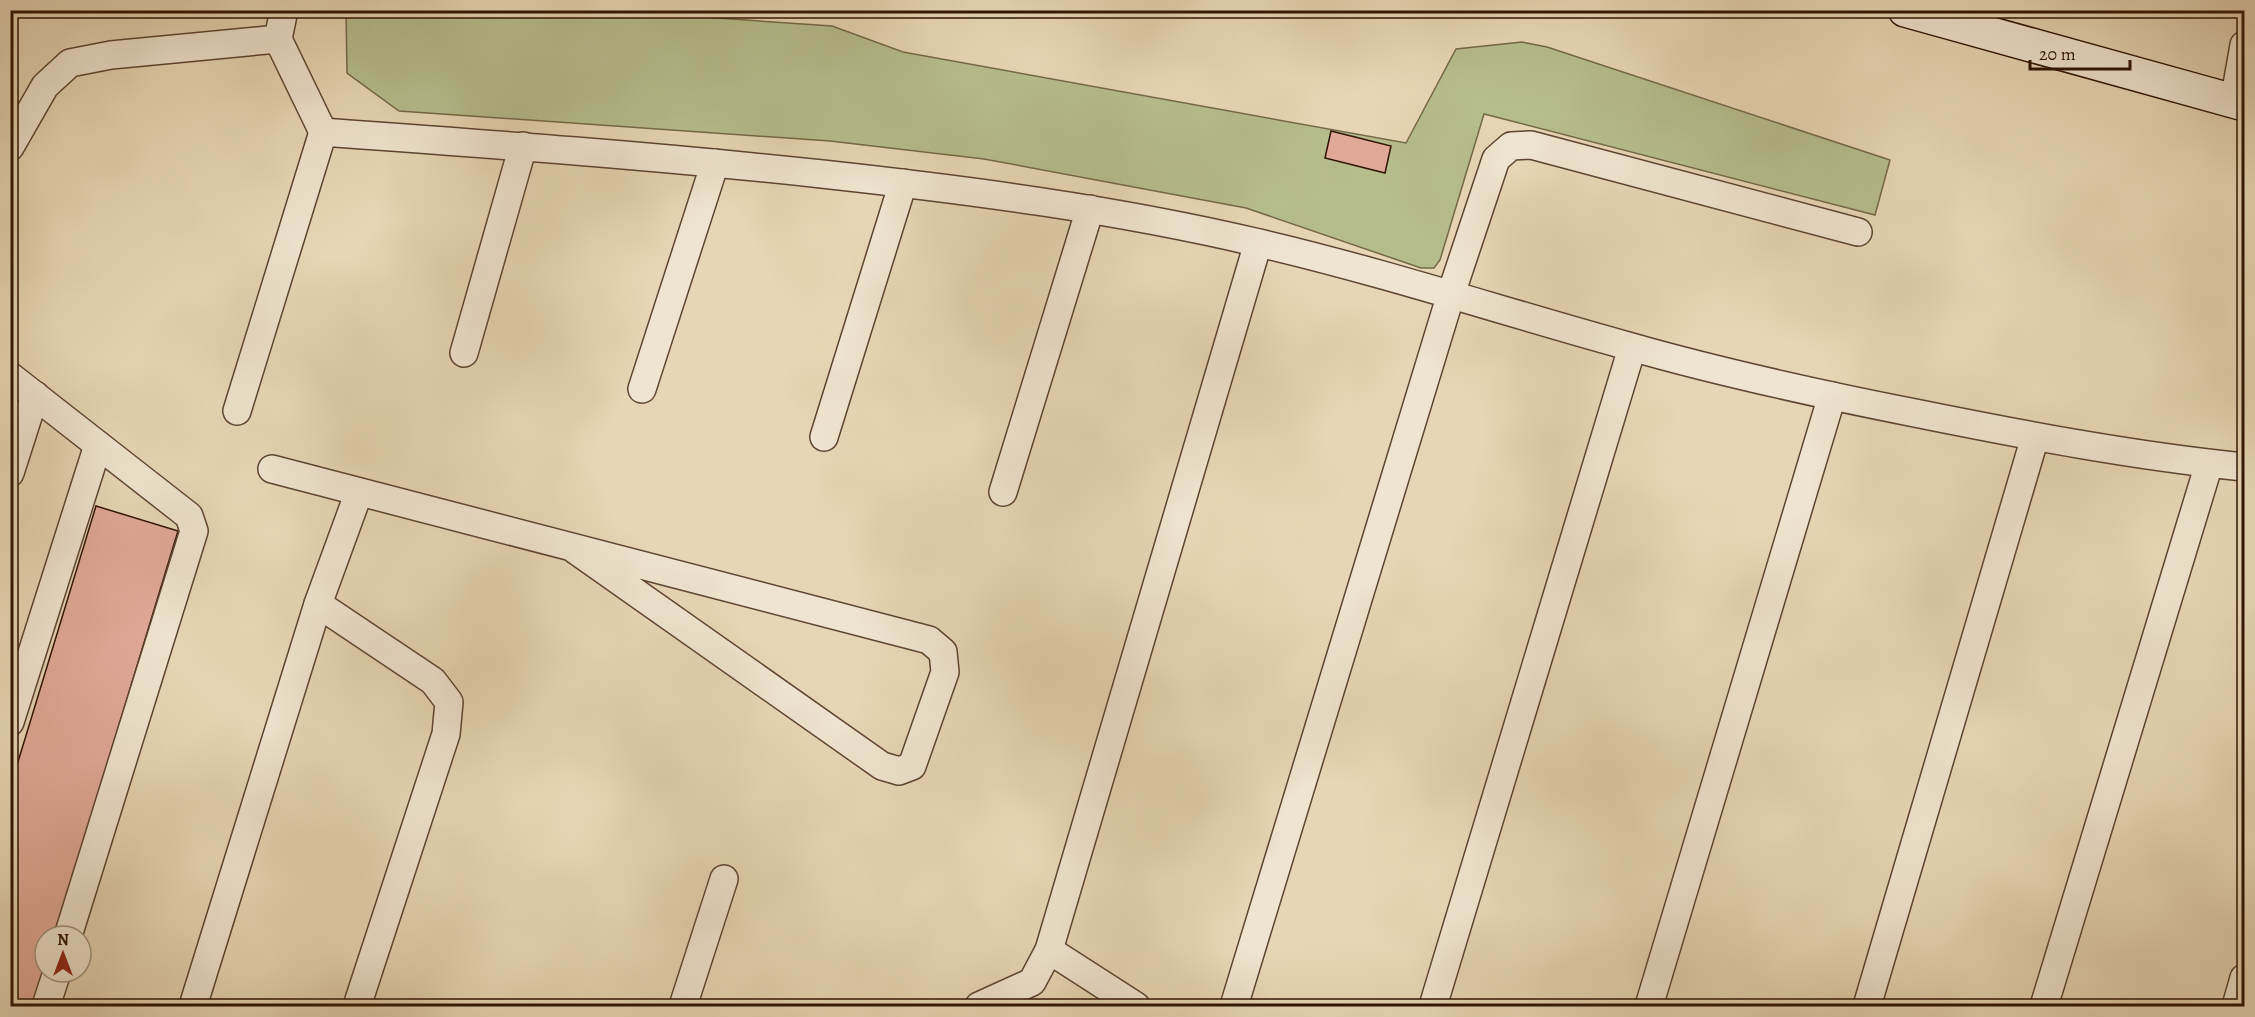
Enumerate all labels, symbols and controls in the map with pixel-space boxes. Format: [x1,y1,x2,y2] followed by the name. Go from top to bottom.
[2030,33,2130,71] scale bar
[2039,42,2076,66] text: 20 m
[33,924,93,984] north arrow
[57,929,69,951] text: N

